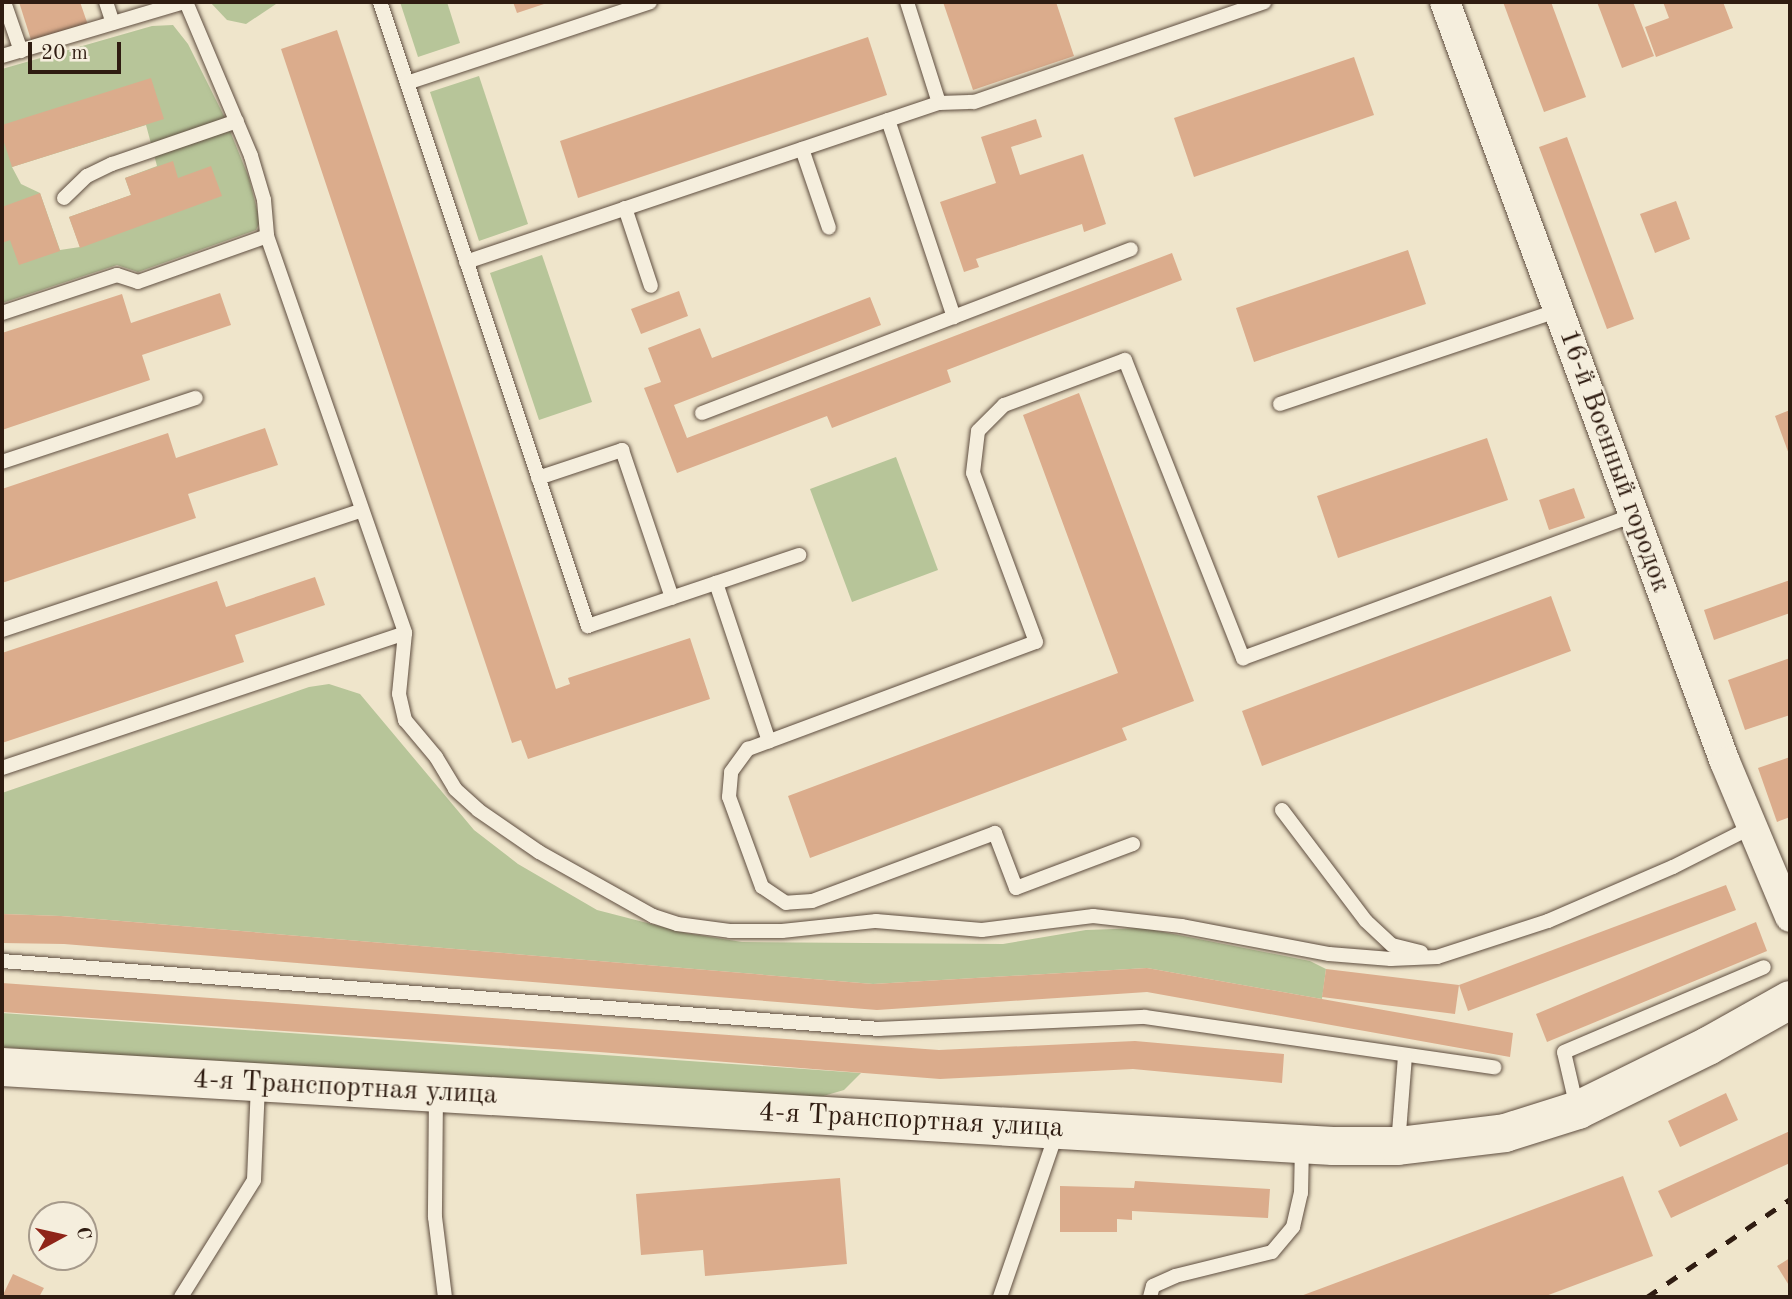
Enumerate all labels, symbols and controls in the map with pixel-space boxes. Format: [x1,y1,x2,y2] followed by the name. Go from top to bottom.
[32,28,124,72] scale bar
[41,43,88,64] text: 20 m
[1551,325,1677,597] street label: 16-й Военный городок
[192,1063,498,1113] street label: 4-я Транспортная улица
[758,1096,1064,1146] street label: 4-я Транспортная улица
[28,1201,98,1271] north arrow
[72,1226,93,1241] text: С

